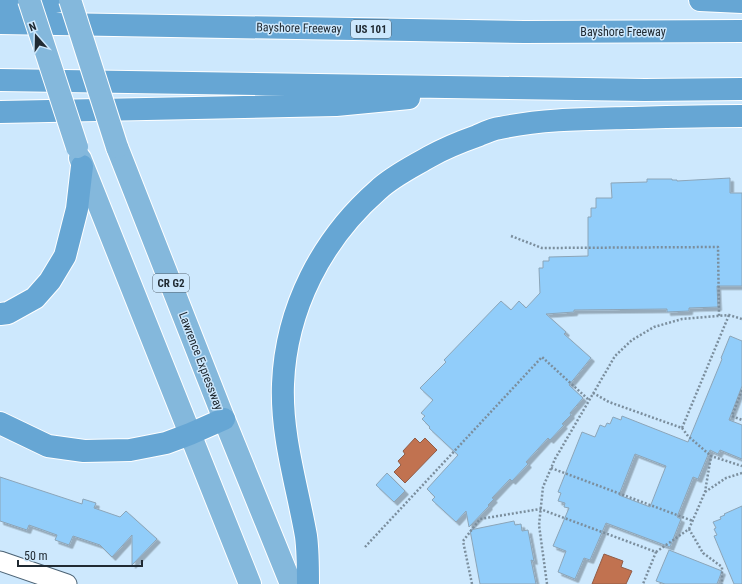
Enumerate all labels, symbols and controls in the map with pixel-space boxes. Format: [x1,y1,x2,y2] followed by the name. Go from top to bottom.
[16,16,56,56] north arrow
[27,20,38,34] text: N
[256,20,342,36] street label: Bayshore Freeway
[351,20,391,38] road number: US 101
[580,25,666,39] street label: Bayshore Freeway
[153,274,189,292] road number: CR G2
[176,310,226,412] street label: Lawrence Expressway
[18,542,142,568] scale bar
[24,549,48,563] text: 50 m

